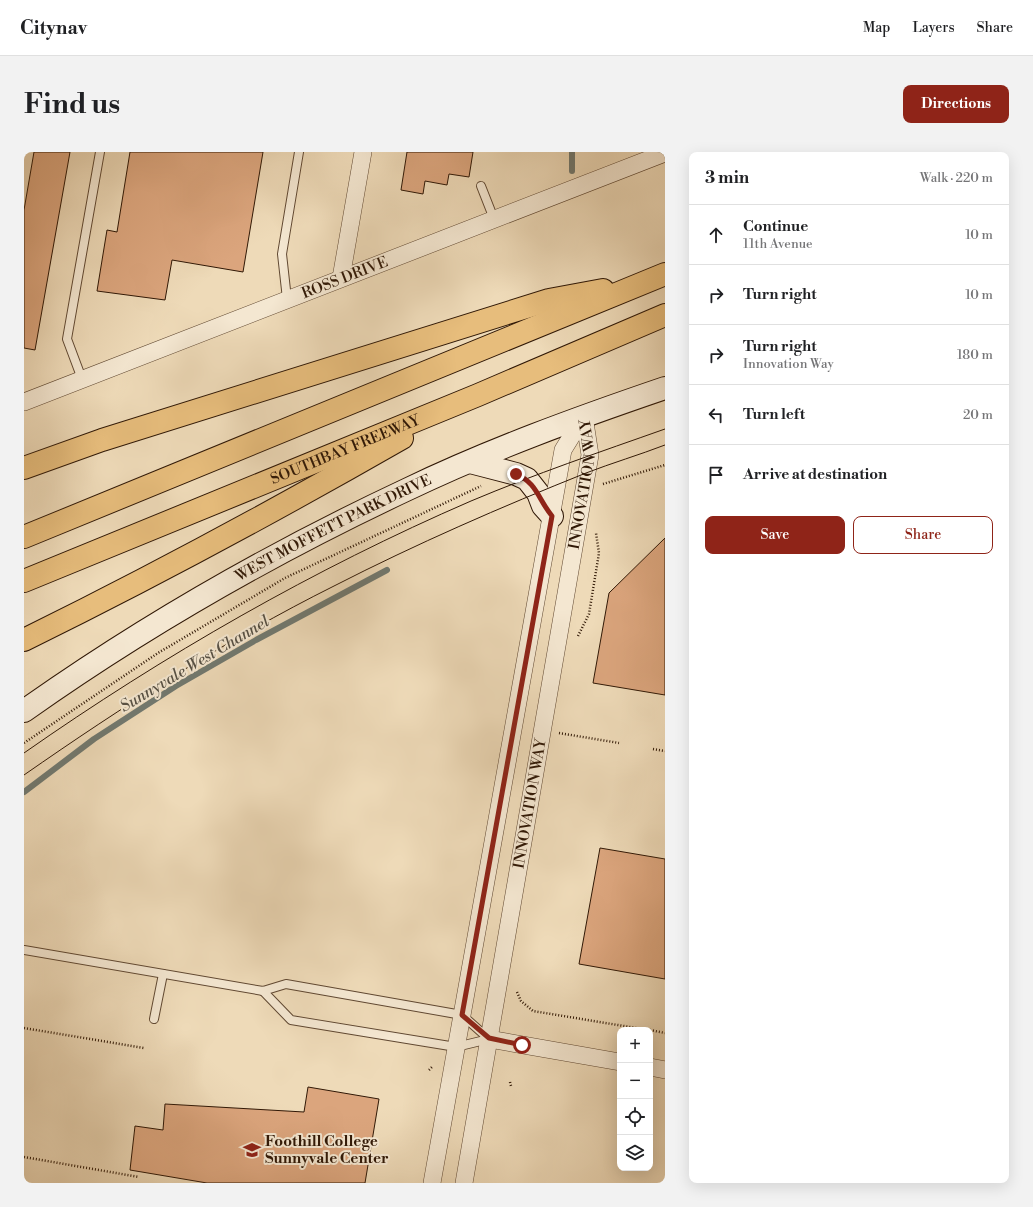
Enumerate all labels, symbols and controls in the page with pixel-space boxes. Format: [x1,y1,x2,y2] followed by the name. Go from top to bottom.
[20,16,87,40] text: Citynav
[863,19,890,37] text: Map
[912,19,955,37] text: Layers
[977,19,1013,37] text: Share
[903,85,1009,123] button: Directions
[24,87,120,122] text: Find us
[705,167,749,189] text: 3 min
[920,170,993,186] text: Walk · 220 m
[743,217,808,236] text: Continue
[705,224,727,246] icon: ahead
[965,227,993,243] text: 10 m
[743,236,813,252] text: 11th Avenue
[299,253,391,303] street label: ROSS DRIVE
[705,284,727,306] icon: right
[743,285,817,304] text: Turn right
[965,287,993,303] text: 10 m
[743,337,817,356] text: Turn right
[705,344,727,366] icon: right
[957,347,993,363] text: 180 m
[743,356,834,372] text: Innovation Way
[705,404,727,426] icon: left
[743,405,805,424] text: Turn left
[963,407,993,423] text: 20 m
[268,410,424,489] street label: SOUTHBAY FREEWAY
[565,417,600,551] street label: INNOVATION WAY
[705,464,727,486] icon: arrive
[507,465,525,483] route end
[743,465,887,484] text: Arrive at destination
[231,470,435,586] street label: WEST MOFFETT PARK DRIVE
[705,516,845,554] button: Save
[853,516,993,554] button: Share
[116,611,274,716] water label: Sunnyvale West Channel
[510,736,551,870] street label: INNOVATION WAY
[617,1027,653,1171] map controls
[617,1027,653,1063] button: +
[513,1036,531,1054] route start
[617,1063,653,1099] button: −
[617,1099,653,1135] button: locate
[265,1132,389,1168] place label: Foothill College Sunnyvale Center
[617,1135,653,1171] button: layers
[242,1140,262,1160] school or university icon: Foothill College Sunnyvale Center

